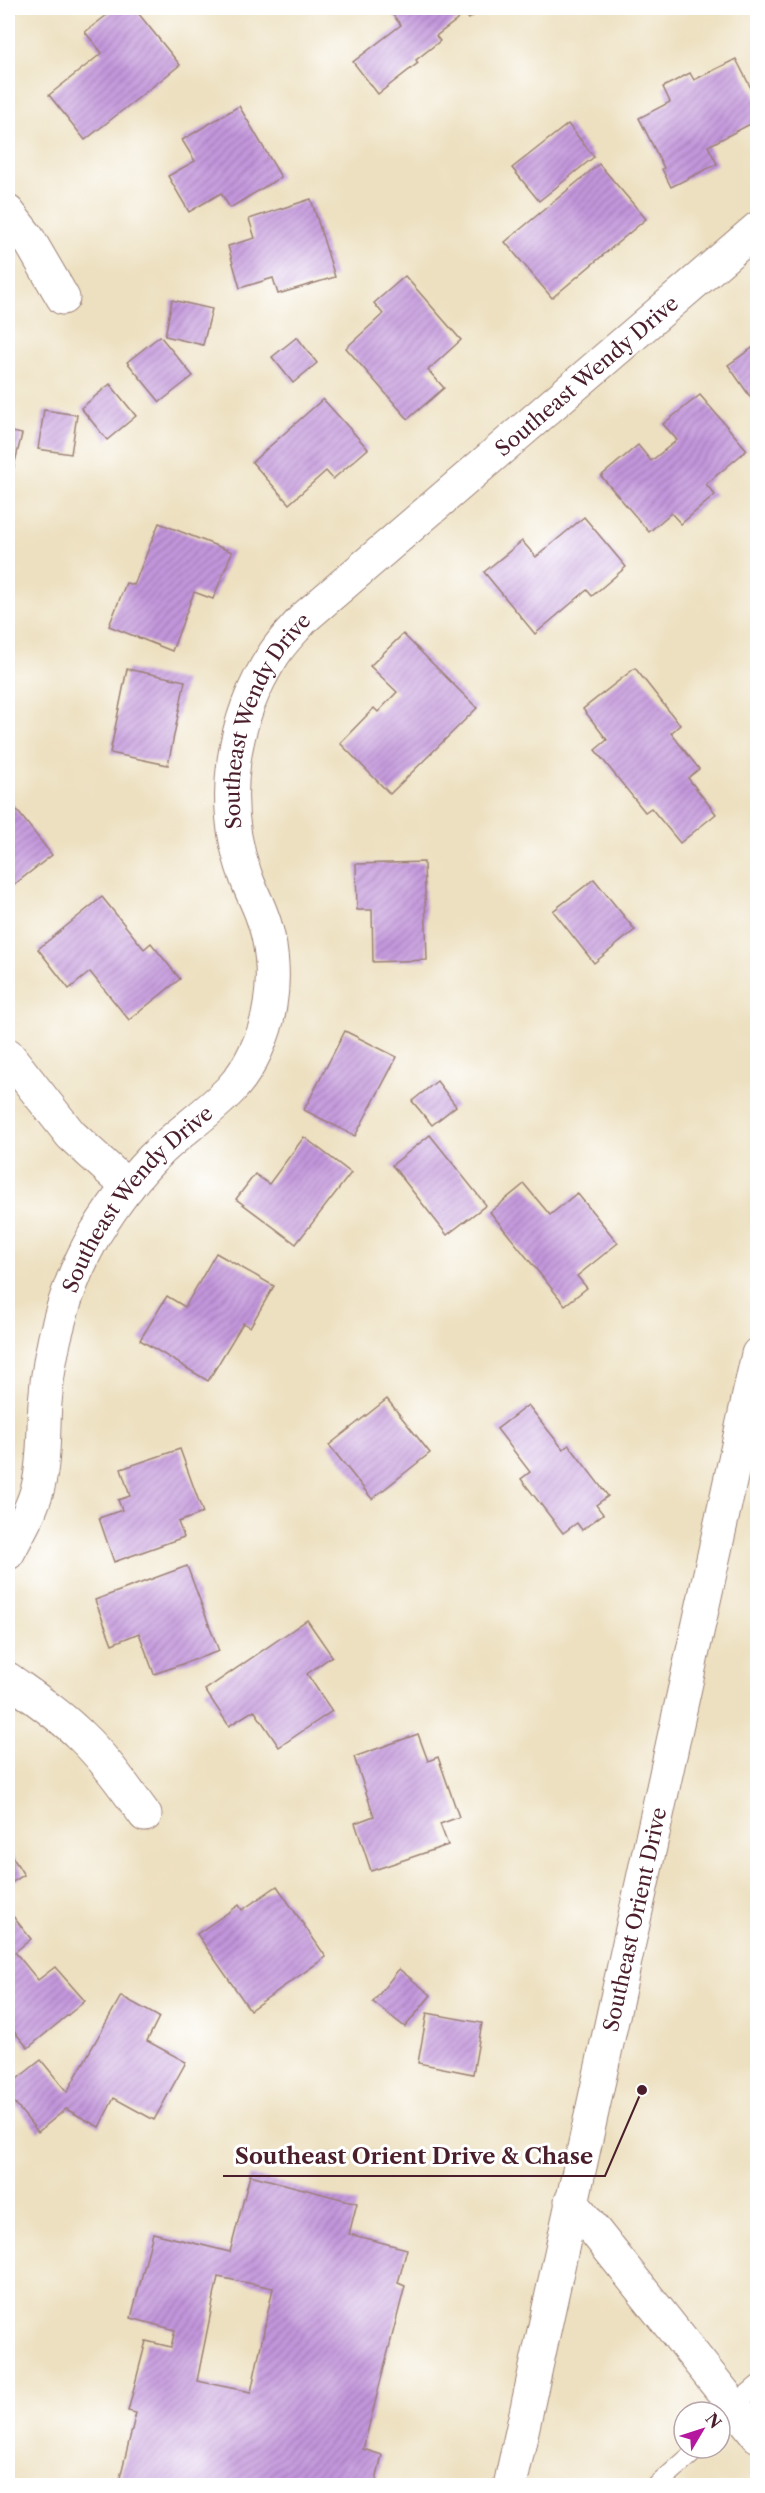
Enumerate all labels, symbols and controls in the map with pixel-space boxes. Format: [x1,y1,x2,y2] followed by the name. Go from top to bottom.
[490,290,683,461] street label: Southeast Wendy Drive
[219,608,315,831] street label: Southeast Wendy Drive
[57,1100,217,1296] street label: Southeast Wendy Drive
[597,1805,671,2034] street label: Southeast Orient Drive
[223,2136,605,2176] callout: Southeast Orient Drive & Chase
[235,2143,593,2170] text: Southeast Orient Drive & Chase
[672,2400,732,2460] north arrow
[702,2409,726,2432] text: N

